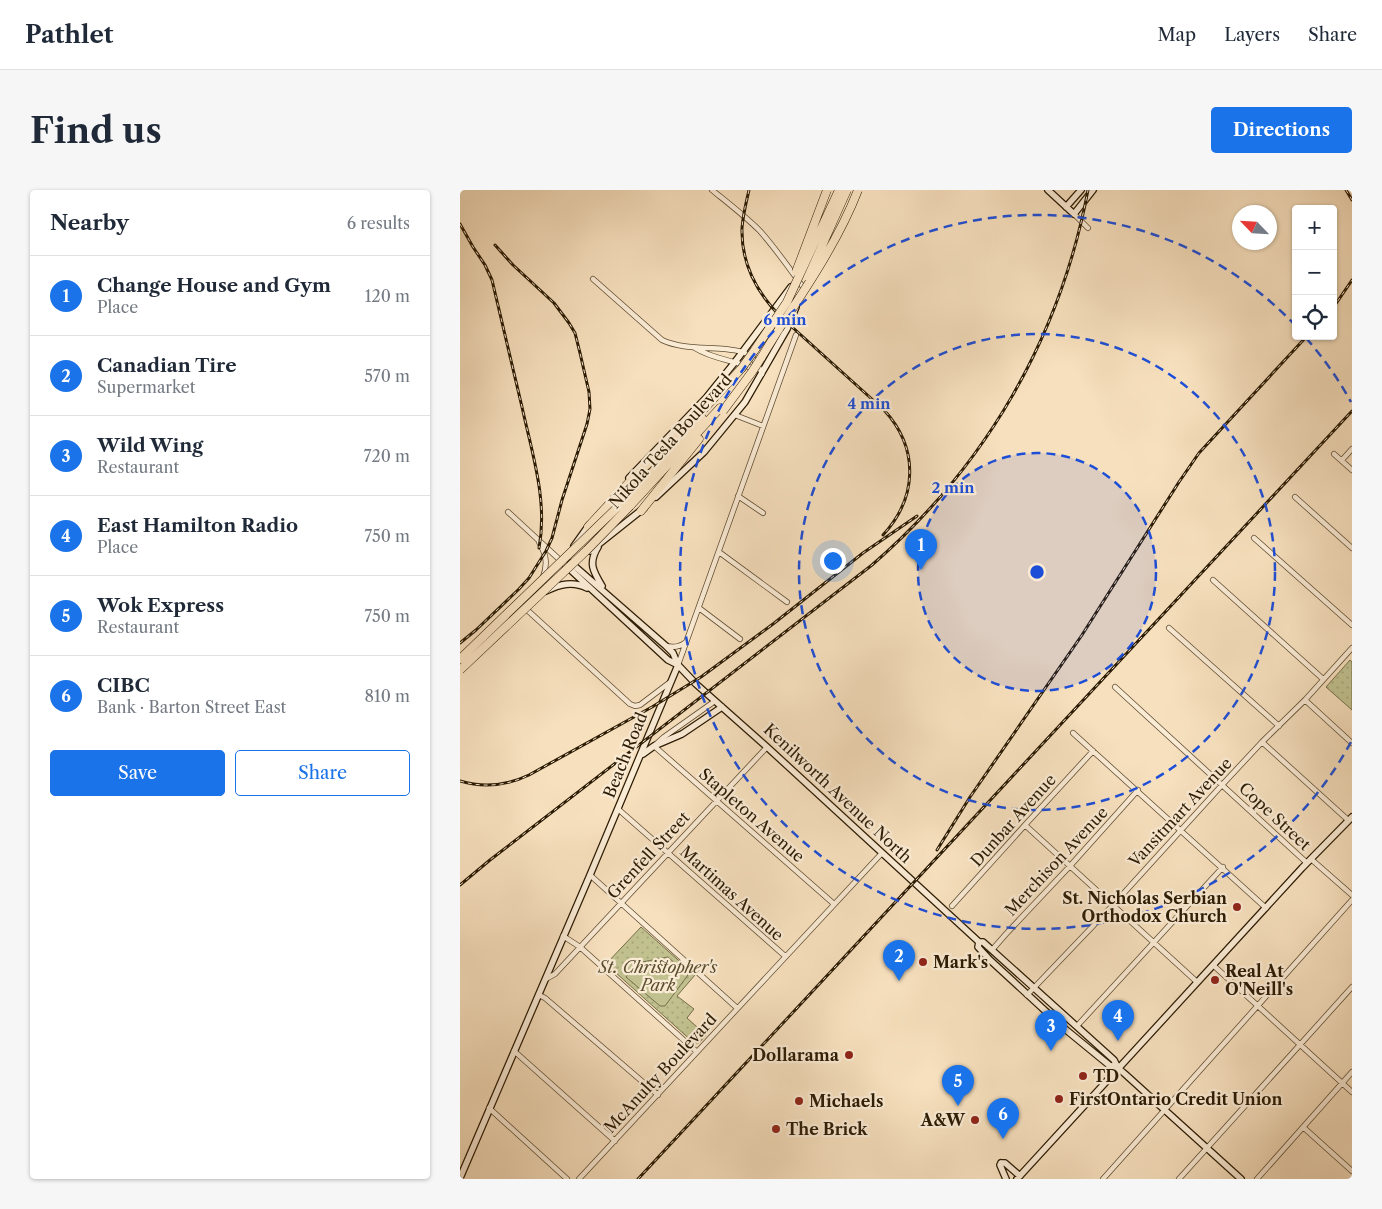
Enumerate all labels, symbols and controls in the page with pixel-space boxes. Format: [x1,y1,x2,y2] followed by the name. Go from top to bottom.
[25,20,113,49] text: Pathlet
[1158,24,1196,46] text: Map
[1224,24,1280,46] text: Layers
[1308,24,1357,46] text: Share
[1211,107,1352,153] button: Directions
[30,109,162,152] text: Find us
[1232,205,1277,250] north arrow
[1292,205,1337,340] map controls
[1292,205,1337,250] button: +
[50,210,129,235] text: Nearby
[347,213,410,233] text: 6 results
[1292,250,1337,295] button: −
[97,274,331,297] text: Change House and Gym
[62,286,70,306] text: 1
[365,286,410,306] text: 120 m
[1292,295,1337,340] button: locate
[97,297,138,317] text: Place
[763,310,807,329] text: 6 min
[97,354,237,377] text: Canadian Tire
[61,366,71,386] text: 2
[364,366,410,386] text: 570 m
[604,369,736,512] street label: Nikola Tesla Boulevard
[97,377,195,397] text: Supermarket
[847,394,891,413] text: 4 min
[97,434,203,457] text: Wild Wing
[61,446,71,466] text: 3
[364,446,410,466] text: 720 m
[97,457,179,477] text: Restaurant
[931,478,975,497] text: 2 min
[97,514,298,537] text: East Hamilton Radio
[61,526,71,546] text: 4
[364,526,410,546] text: 750 m
[905,529,937,570] pin: 1
[97,537,138,557] text: Place
[820,548,846,574] your location
[1028,563,1046,581] centre of rings
[97,594,224,617] text: Wok Express
[62,606,70,626] text: 5
[364,606,410,626] text: 750 m
[97,617,179,637] text: Restaurant
[97,674,150,697] text: CIBC
[61,686,71,706] text: 6
[364,686,410,706] text: 810 m
[97,697,286,717] text: Bank · Barton Street East
[599,709,651,801] street label: Beach Road
[760,719,916,867] street label: Kenilworth Avenue North
[50,750,225,796] button: Save
[235,750,410,796] button: Share
[1123,753,1236,872] street label: Vansitmart Avenue
[695,764,809,866] street label: Stapleton Avenue
[966,769,1060,870] street label: Dunbar Avenue
[1235,778,1315,854] street label: Cope Street
[1000,802,1112,920] street label: Merchison Avenue
[602,807,694,903] street label: Grenfell Street
[676,841,788,945] street label: Martimas Avenue
[1062,888,1227,926] place label: St. Nicholas Serbian Orthodox Church
[1231,901,1243,913] marker: St. Nicholas Serbian Orthodox Church
[883,940,915,981] pin: 2
[933,952,988,972] place label: Mark's
[917,956,929,968] marker: Mark's
[598,957,717,995] park label: St. Christopher's Park
[1225,961,1293,999] place label: Real At O'Neill's
[1209,974,1221,986] marker: Real At O'Neill's
[1102,1000,1134,1041] pin: 4
[599,1009,721,1137] street label: McAnulty Boulevard
[1035,1010,1067,1051] pin: 3
[752,1045,840,1065] place label: Dollarama
[843,1049,855,1061] marker: Dollarama
[942,1065,974,1106] pin: 5
[1093,1066,1119,1086] place label: TD
[1077,1070,1089,1082] marker: TD
[1069,1089,1283,1109] place label: FirstOntario Credit Union
[809,1091,883,1111] place label: Michaels
[1053,1093,1065,1105] marker: FirstOntario Credit Union
[793,1095,805,1107] marker: Michaels
[987,1098,1019,1139] pin: 6
[920,1110,966,1130] place label: A&W
[969,1114,981,1126] marker: A&W
[786,1119,868,1139] place label: The Brick
[770,1123,782,1135] marker: The Brick

